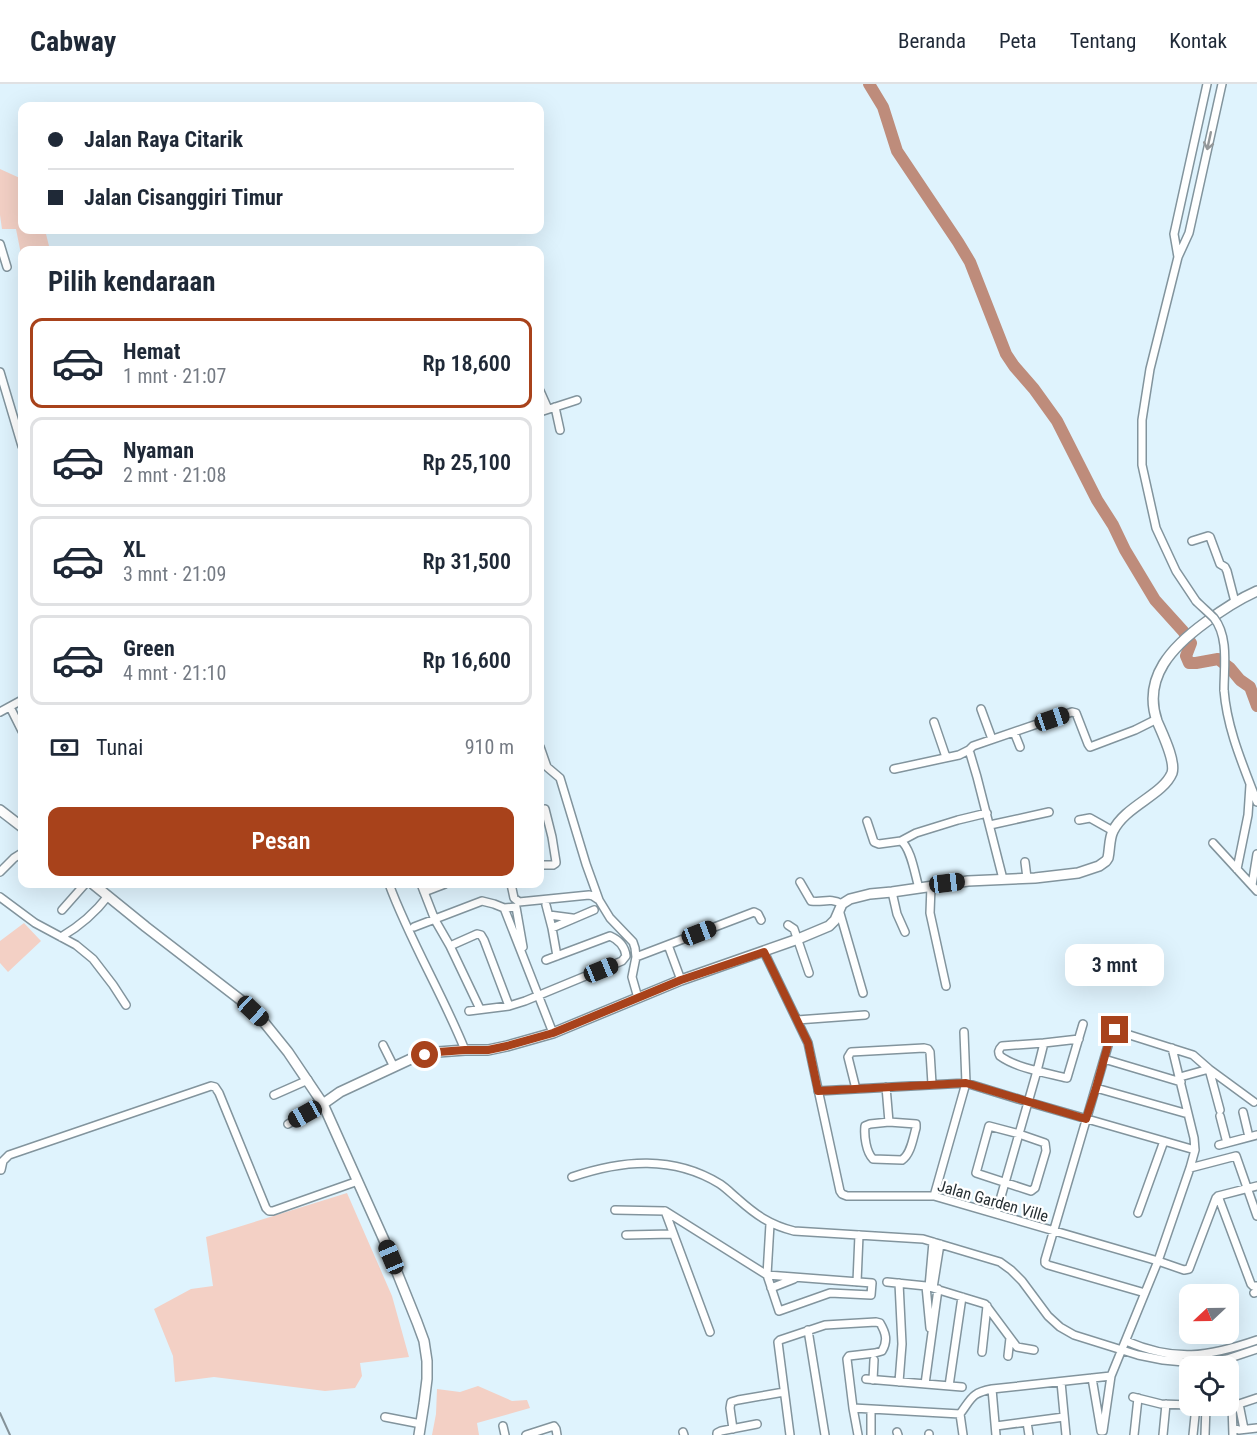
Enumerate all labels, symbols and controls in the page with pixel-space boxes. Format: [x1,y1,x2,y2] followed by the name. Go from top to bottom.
[30,25,116,58] text: Cabway
[898,29,966,53] text: Beranda
[999,29,1037,53] text: Peta
[1070,29,1136,53] text: Tentang
[1169,29,1227,53] text: Kontak
[84,127,243,152] text: Jalan Raya Citarik
[1203,131,1215,150] one-way arrow
[84,185,283,210] text: Jalan Cisanggiri Timur
[48,266,216,298] text: Pilih kendaraan
[51,336,105,390] icon: car
[123,339,180,364] text: Hemat
[423,351,511,376] text: Rp 18,600
[123,364,226,388] text: 1 mnt · 21:07
[51,435,105,489] icon: car
[123,438,194,463] text: Nyaman
[423,450,511,475] text: Rp 25,100
[123,463,226,487] text: 2 mnt · 21:08
[51,534,105,588] icon: car
[123,537,146,562] text: XL
[423,549,511,574] text: Rp 31,500
[123,562,226,586] text: 3 mnt · 21:09
[51,633,105,687] icon: car
[123,636,175,661] text: Green
[423,648,511,673] text: Rp 16,600
[123,661,226,685] text: 4 mnt · 21:10
[1032,705,1072,733] car
[48,731,81,764] icon: cash
[96,735,143,760] text: Tunai
[465,735,514,759] text: 910 m
[48,807,514,876] button: Pesan
[928,872,966,894] car
[679,918,719,948] car
[1066,943,1164,985] callout: 3 mnt
[1092,953,1137,977] text: 3 mnt
[581,955,621,985] car
[234,992,272,1030] car
[1101,1016,1128,1043] route end
[411,1041,438,1068] route start
[285,1097,325,1131] car
[935,1176,1051,1226] street label: Jalan Garden Ville
[376,1237,406,1277] car
[1179,1284,1239,1344] north arrow
[1179,1284,1239,1416] map controls
[1179,1356,1239,1416] button: locate

